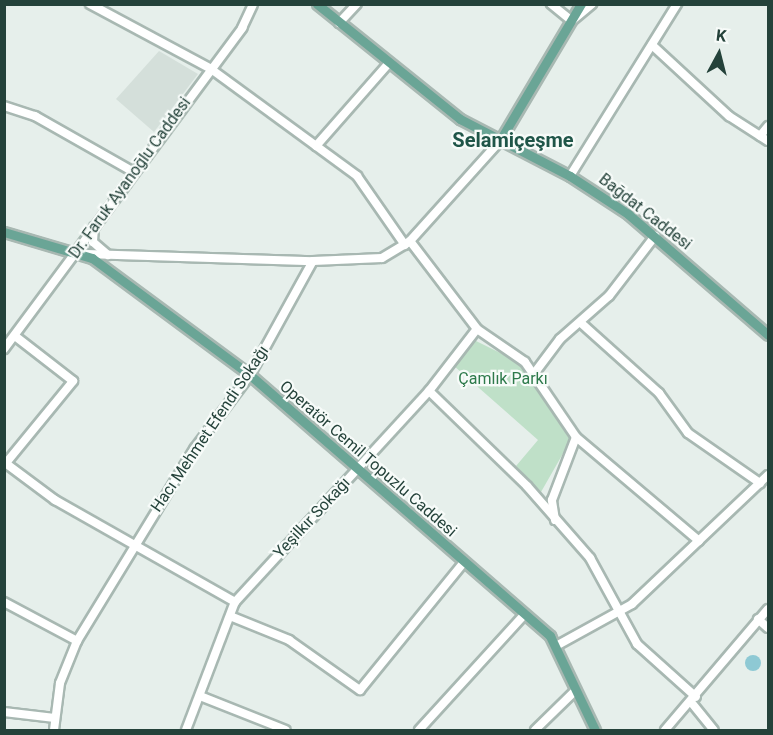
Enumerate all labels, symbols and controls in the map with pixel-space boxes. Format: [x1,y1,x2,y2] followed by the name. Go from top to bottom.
[689,24,749,84] north arrow
[715,26,727,46] text: K
[65,94,195,262] street label: Dr. Faruk Ayanoğlu Caddesi
[452,128,574,152] district label: Selamiçeşme
[595,170,695,254] street label: Bağdat Caddesi
[147,342,273,516] street label: Hacı Mehmet Efendi Sokağı
[458,369,548,389] park label: Çamlık Parkı
[275,377,461,541] street label: Operatör Cemil Topuzlu Caddesi
[270,474,354,562] street label: Yeşilkır Sokağı

